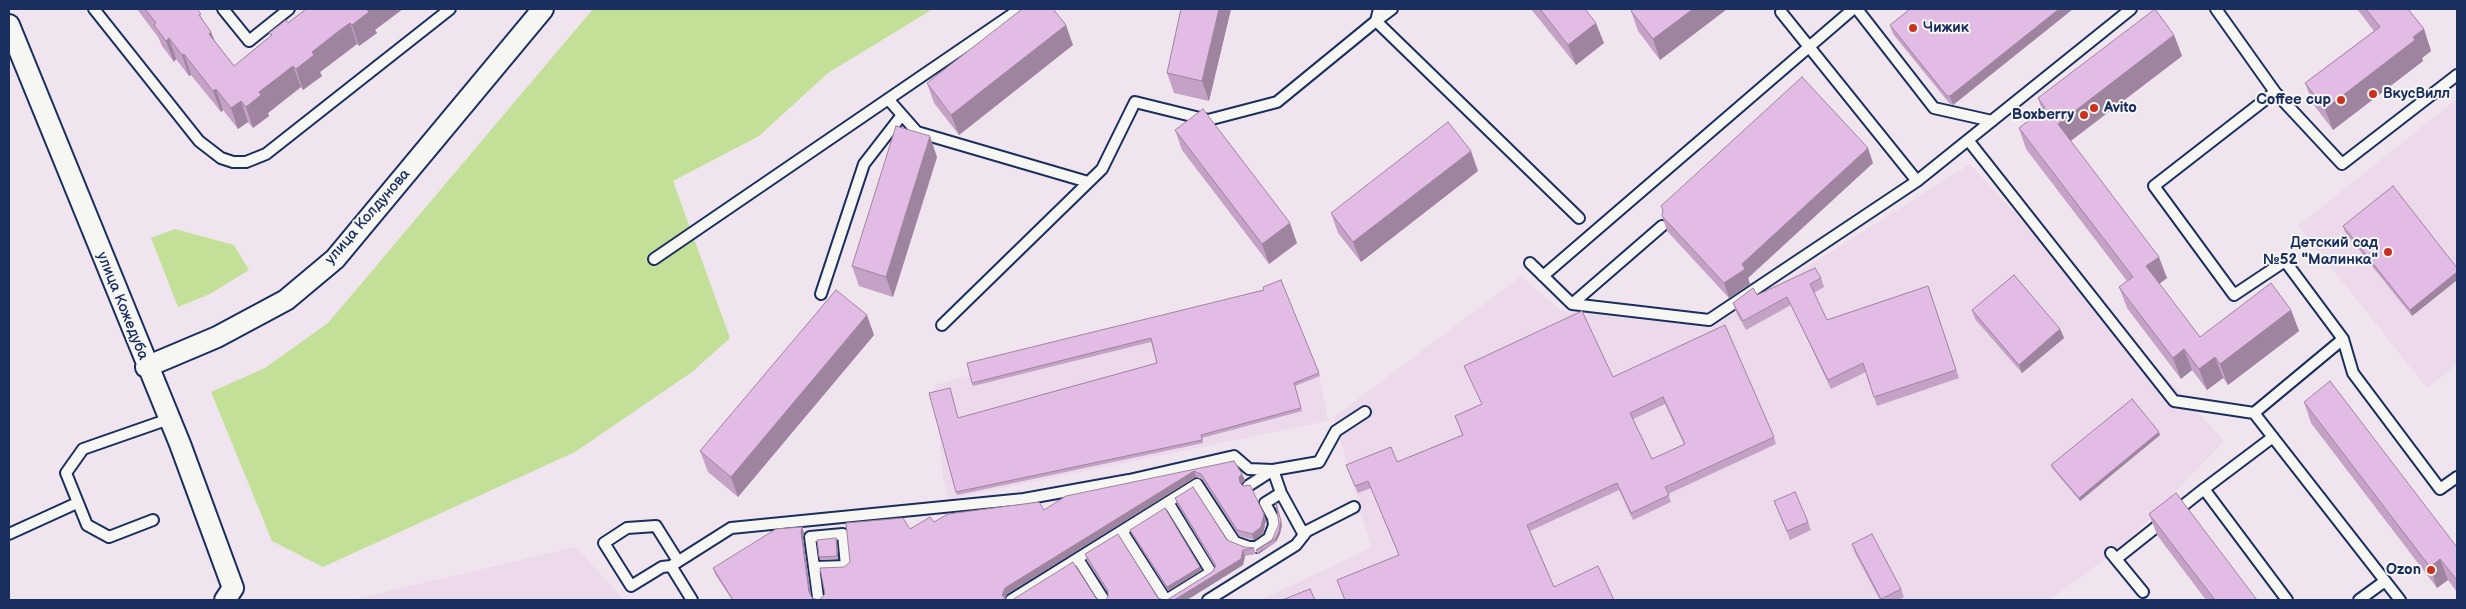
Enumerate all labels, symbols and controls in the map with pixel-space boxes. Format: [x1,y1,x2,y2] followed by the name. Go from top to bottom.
[1923,19,1969,37] place label: Чижик
[1907,22,1919,34] marker: Чижик
[2383,85,2450,103] place label: ВкусВилл
[2367,88,2379,100] marker: ВкусВилл
[2256,91,2331,109] place label: Coffee cup
[2335,94,2347,106] marker: Coffee cup
[2104,99,2137,117] place label: Avito
[2088,102,2100,114] marker: Avito
[2012,106,2074,124] place label: Boxberry
[2078,109,2090,121] marker: Boxberry
[322,166,414,268] street label: улица Колдунова
[2263,234,2378,269] place label: Детский сад №52 "Малинка"
[2382,246,2394,258] marker: Детский сад №52 "Малинка"
[92,249,152,363] street label: улица Кожедуба
[2386,561,2421,579] place label: Ozon
[2425,564,2437,576] marker: Ozon

